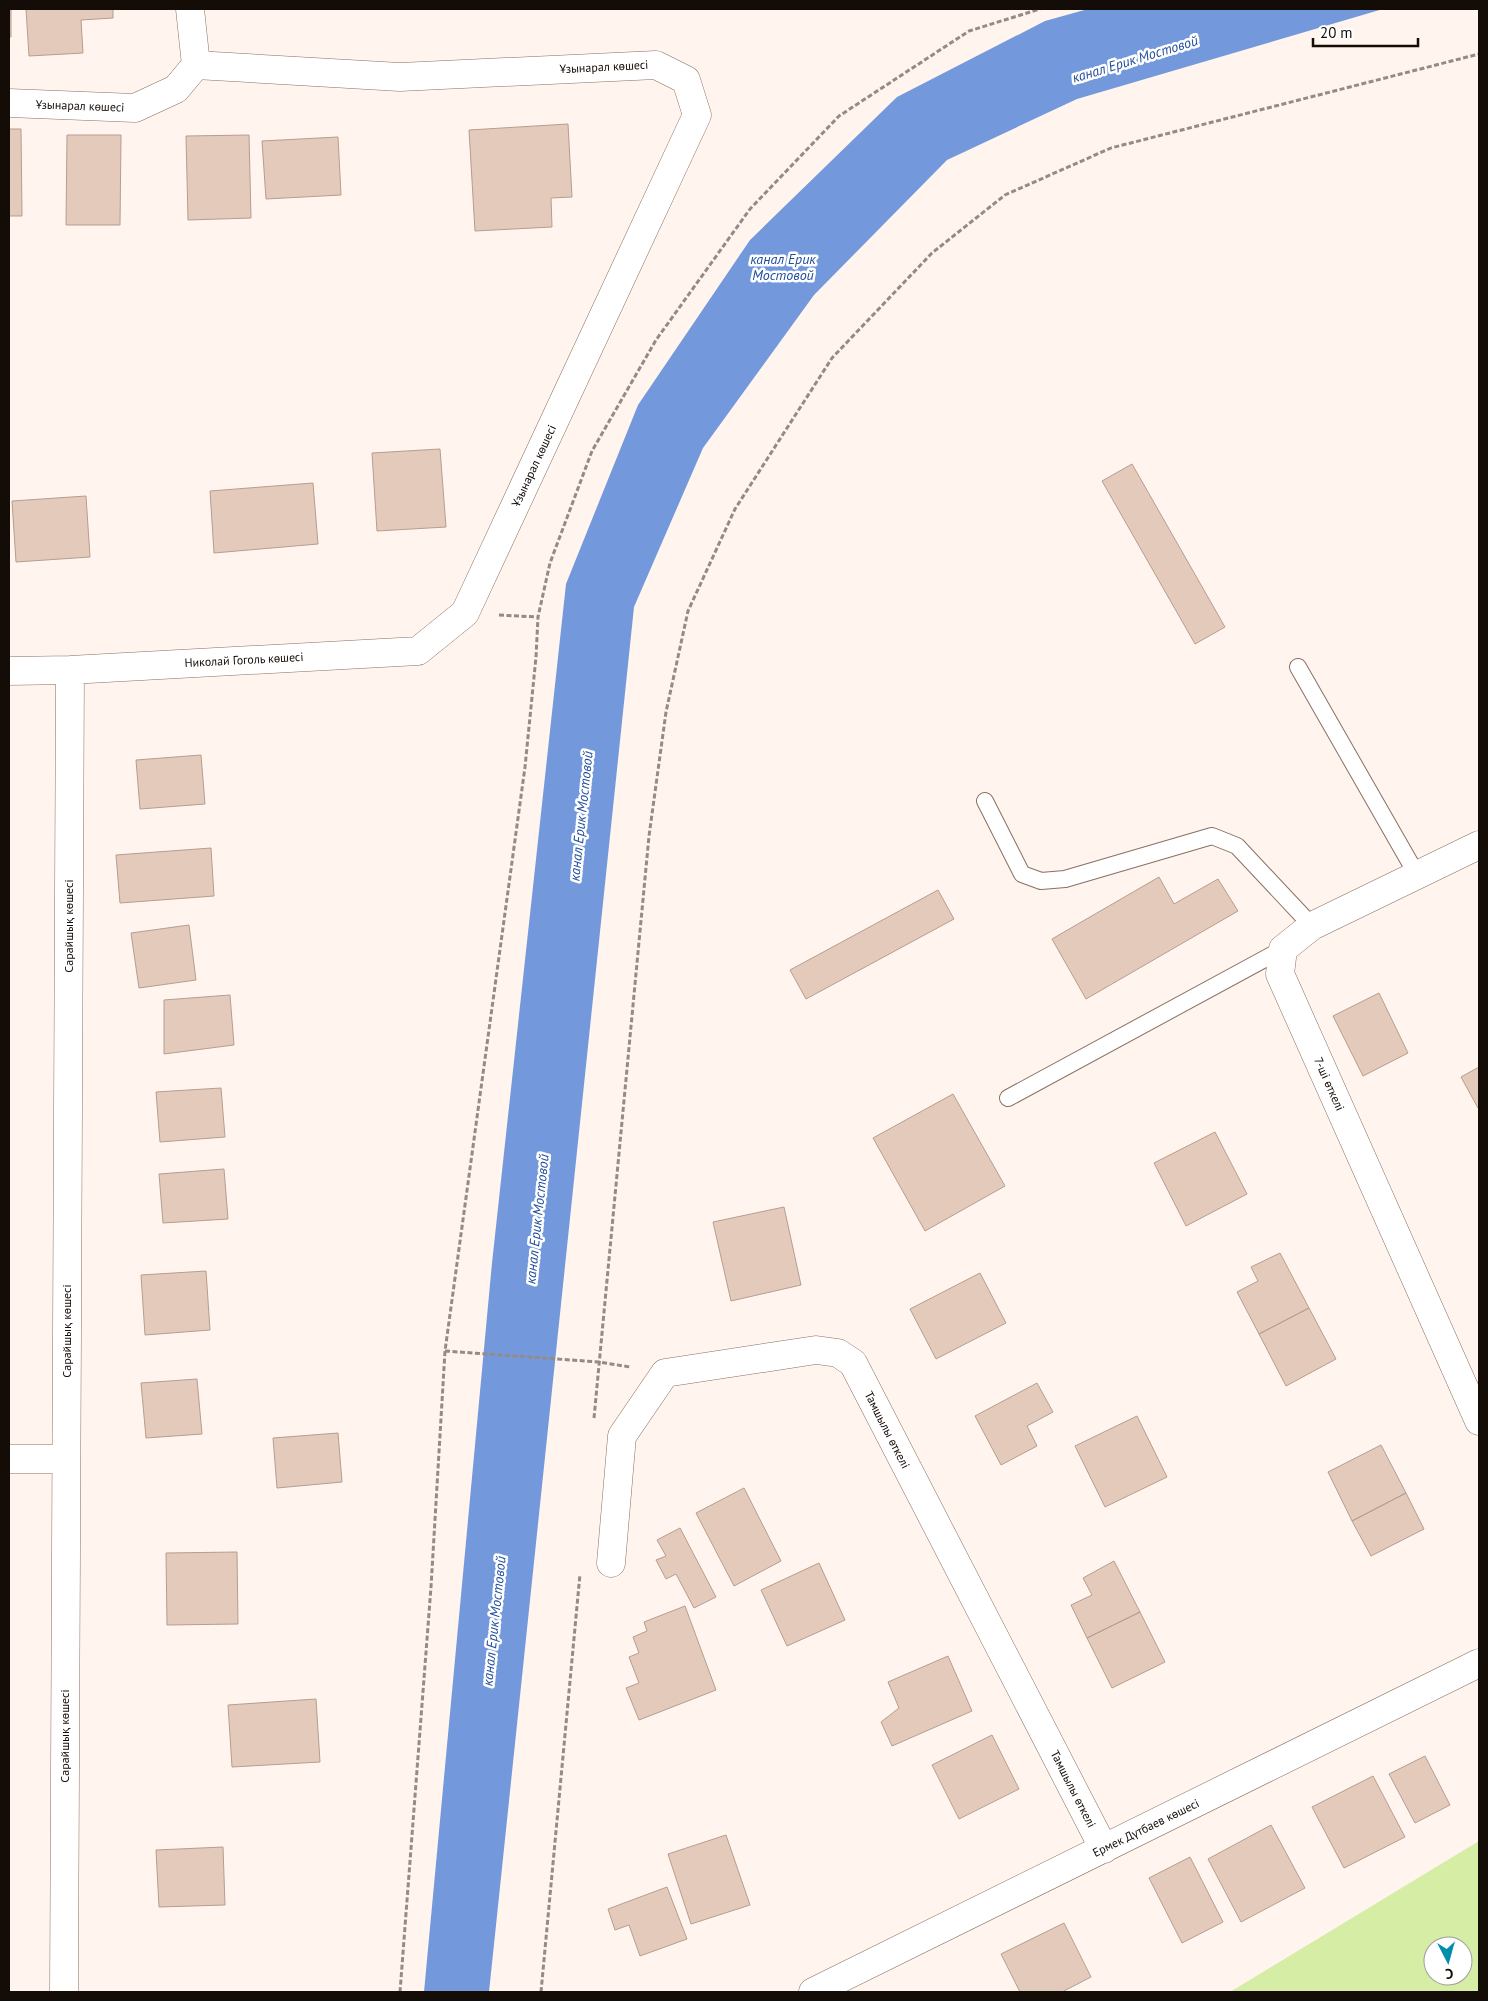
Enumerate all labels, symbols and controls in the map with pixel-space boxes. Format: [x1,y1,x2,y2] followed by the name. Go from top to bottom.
[1313,15,1418,47] scale bar
[1320,23,1353,42] text: 20 m
[1070,31,1200,87] water label: канал Ерик Мостовой
[559,57,649,76] street label: Ұзынарал көшесі
[35,96,125,115] street label: Ұзынарал көшесі
[750,250,816,284] water label: канал Ерик Мостовой
[508,422,559,509] street label: Ұзынарал көшесі
[184,649,304,670] street label: Николай Гоголь көшесі
[565,750,597,882] water label: канал Ерик Мостовой
[61,879,76,973] street label: Сарайшық көшесі
[1311,1055,1348,1113] street label: 7-шi өткелi
[521,1153,553,1285] water label: канал Ерик Мостовой
[59,1284,74,1378] street label: Сарайшық көшесі
[862,1389,913,1471] street label: Тамшылы өткелі
[478,1555,510,1687] water label: канал Ерик Мостовой
[57,1689,72,1783] street label: Сарайшық көшесі
[1048,1748,1099,1830] street label: Тамшылы өткелі
[1090,1795,1202,1860] street label: Ермек Дүтбаев көшесi
[1423,1936,1473,1986] north arrow
[1444,1965,1454,1983] text: С

